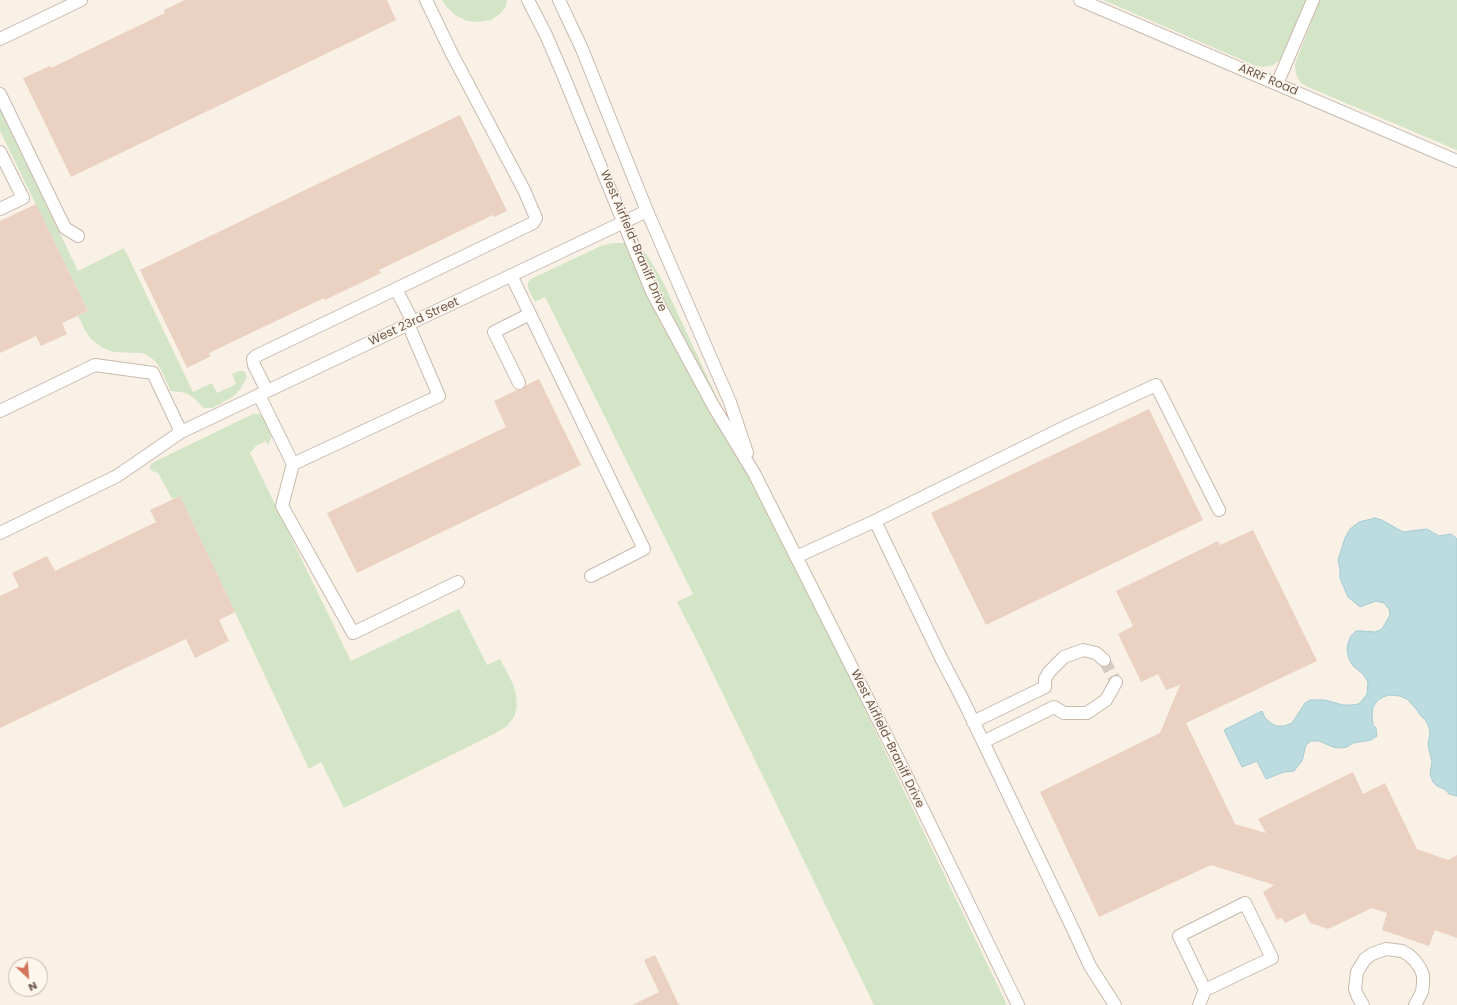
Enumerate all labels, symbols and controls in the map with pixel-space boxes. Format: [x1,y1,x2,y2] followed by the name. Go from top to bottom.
[1236,61,1300,99] street label: ARRF Road
[597,168,669,314] street label: West Airfield-Braniff Drive
[367,295,461,349] street label: West 23rd Street
[847,667,927,811] street label: West Airfield-Braniff Drive
[8,957,48,997] north arrow
[26,978,40,996] text: N

